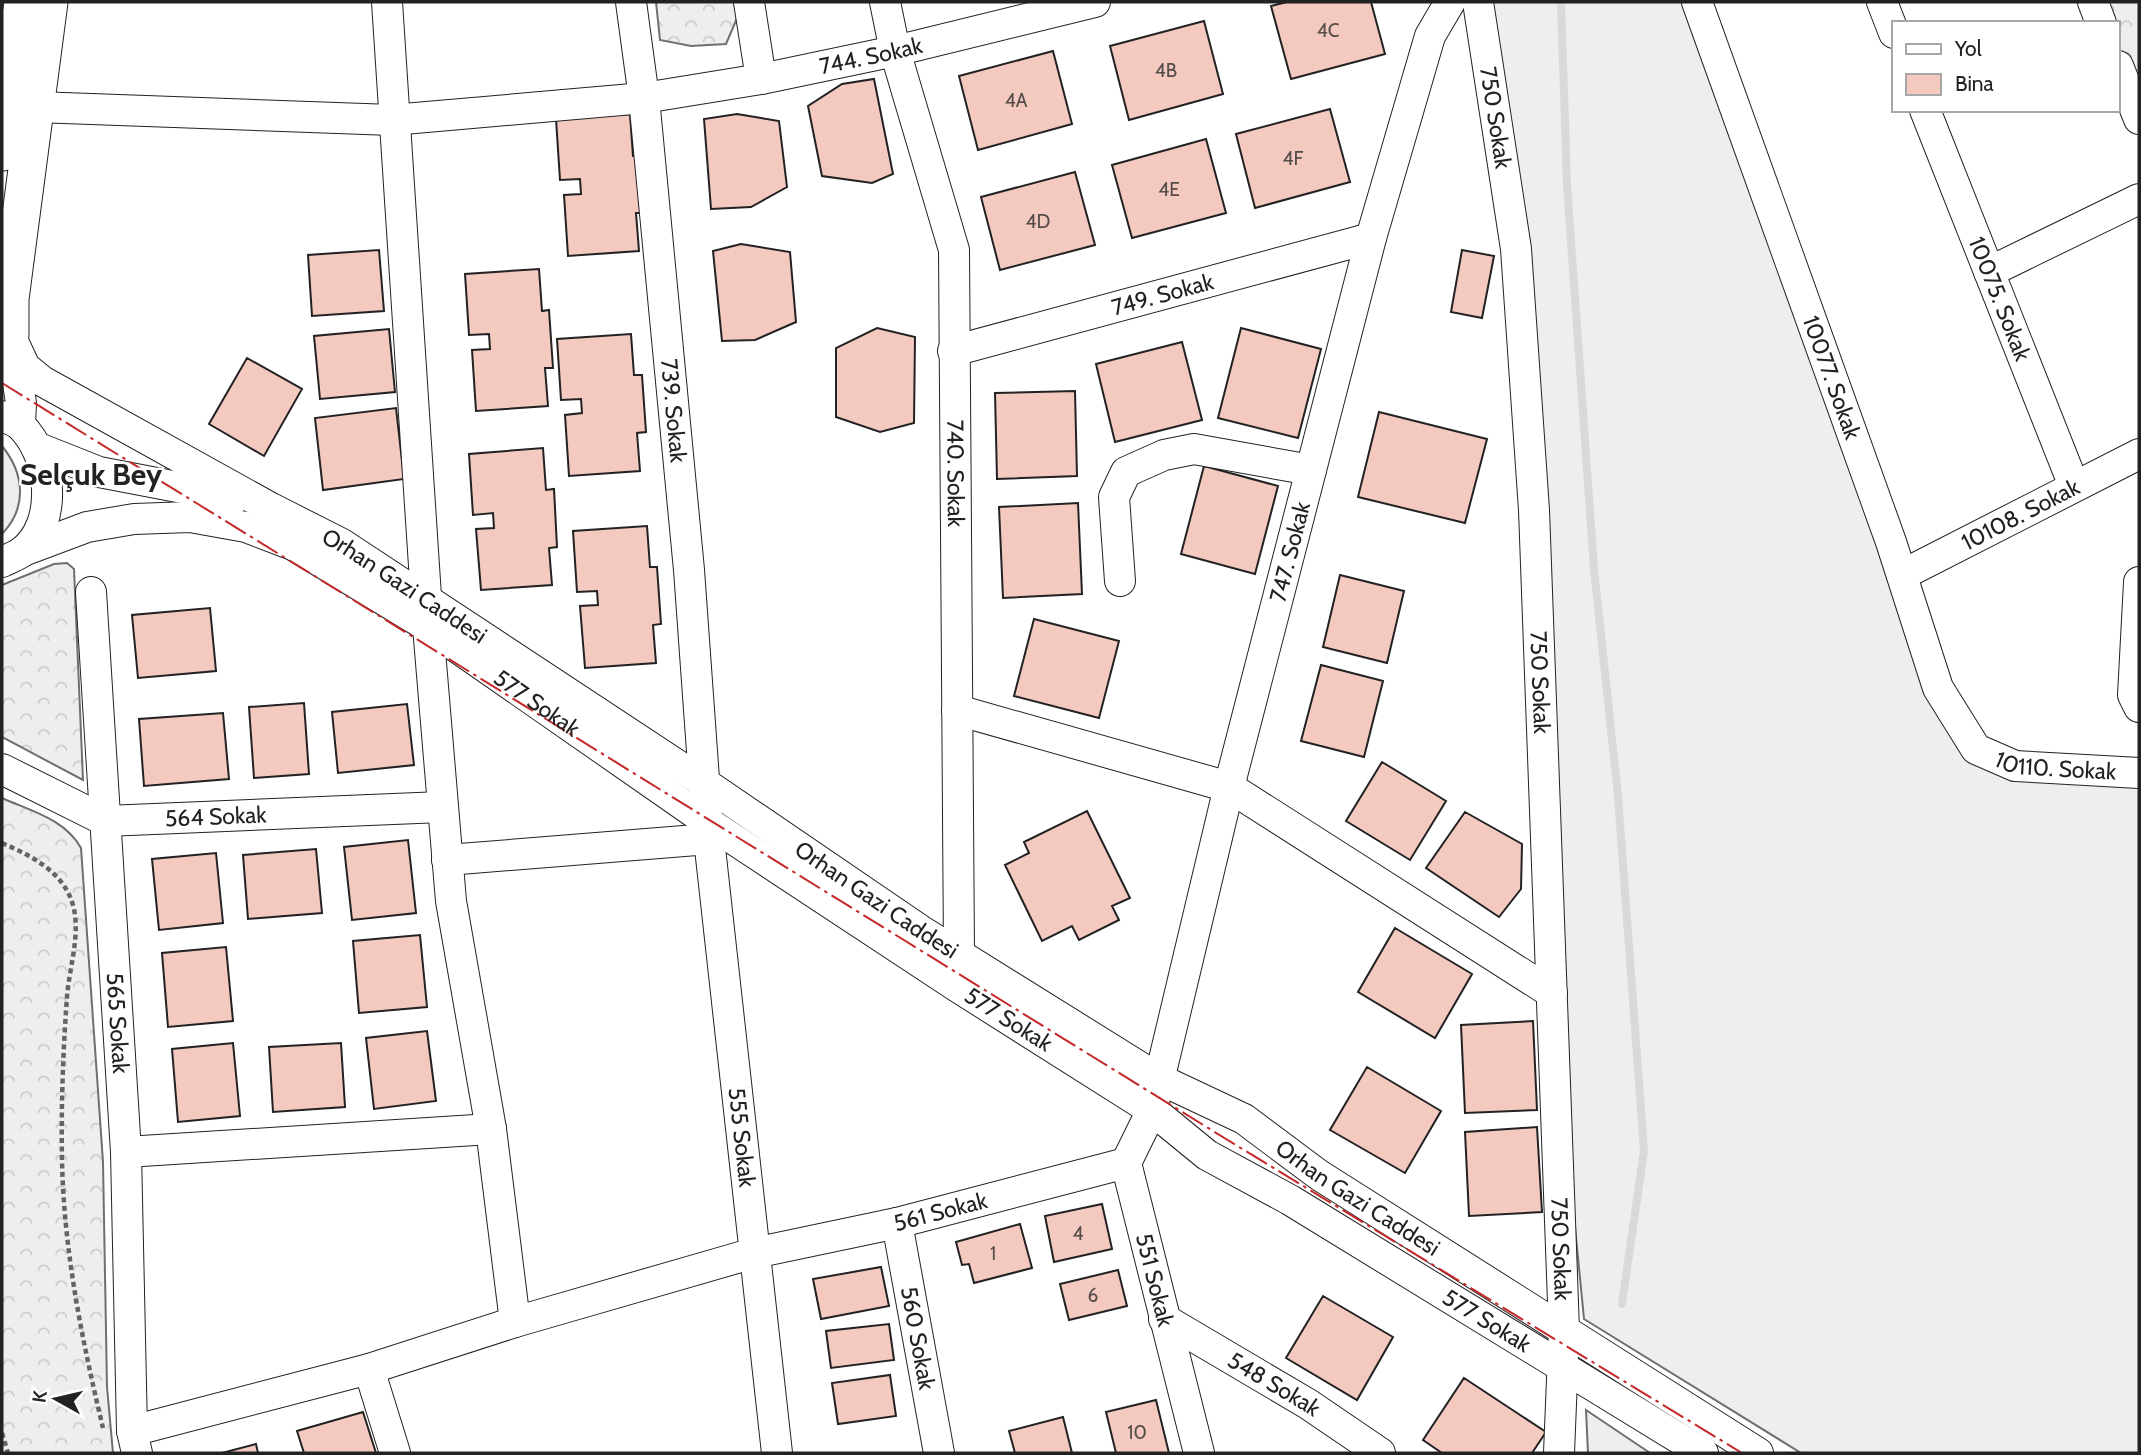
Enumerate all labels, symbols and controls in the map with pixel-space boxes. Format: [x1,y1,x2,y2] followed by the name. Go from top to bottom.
[1317,19,1340,42] house number: 4C
[1892,21,2120,112] legend
[817,31,926,80] street label: 744. Sokak
[1954,36,1982,61] text: Yol
[1155,59,1177,82] house number: 4B
[1474,65,1518,171] street label: 750 Sokak
[1955,71,1994,96] text: Bina
[1005,89,1028,112] house number: 4A
[1283,147,1304,170] house number: 4F
[1158,178,1180,201] house number: 4E
[1026,210,1051,233] house number: 4D
[1963,233,2037,365] street label: 10075. Sokak
[1109,267,1217,321] street label: 749. Sokak
[1797,312,1867,444] street label: 10077. Sokak
[655,357,693,465] street label: 739. Sokak
[941,420,970,528] street label: 740. Sokak
[20,456,163,493] district label: Selçuk Bey
[1957,472,2085,556] street label: 10108. Sokak
[1263,498,1316,605] street label: 747. Sokak
[318,522,492,650] street label: Orhan Gazi Caddesi
[1524,630,1556,735] street label: 750 Sokak
[488,663,586,743] street label: 577 Sokak
[1991,745,2118,786] street label: 10110. Sokak
[164,800,268,833] street label: 564 Sokak
[790,835,963,964] street label: Orhan Gazi Caddesi
[101,972,135,1075] street label: 565 Sokak
[960,981,1058,1058] street label: 577 Sokak
[723,1086,762,1189] street label: 555 Sokak
[1270,1134,1445,1262] street label: Orhan Gazi Caddesi
[890,1186,991,1237] street label: 561 Sokak
[1545,1197,1577,1302] street label: 750 Sokak
[1073,1222,1084,1245] house number: 4
[1130,1230,1180,1330] street label: 551 Sokak
[990,1242,996,1265] house number: 1
[1438,1283,1537,1359] street label: 577 Sokak
[895,1284,941,1393] street label: 560 Sokak
[1088,1284,1098,1307] house number: 6
[1223,1346,1326,1423] street label: 548 Sokak
[21,1364,91,1434] north arrow
[27,1389,52,1404] text: K
[1127,1421,1147,1444] house number: 10

